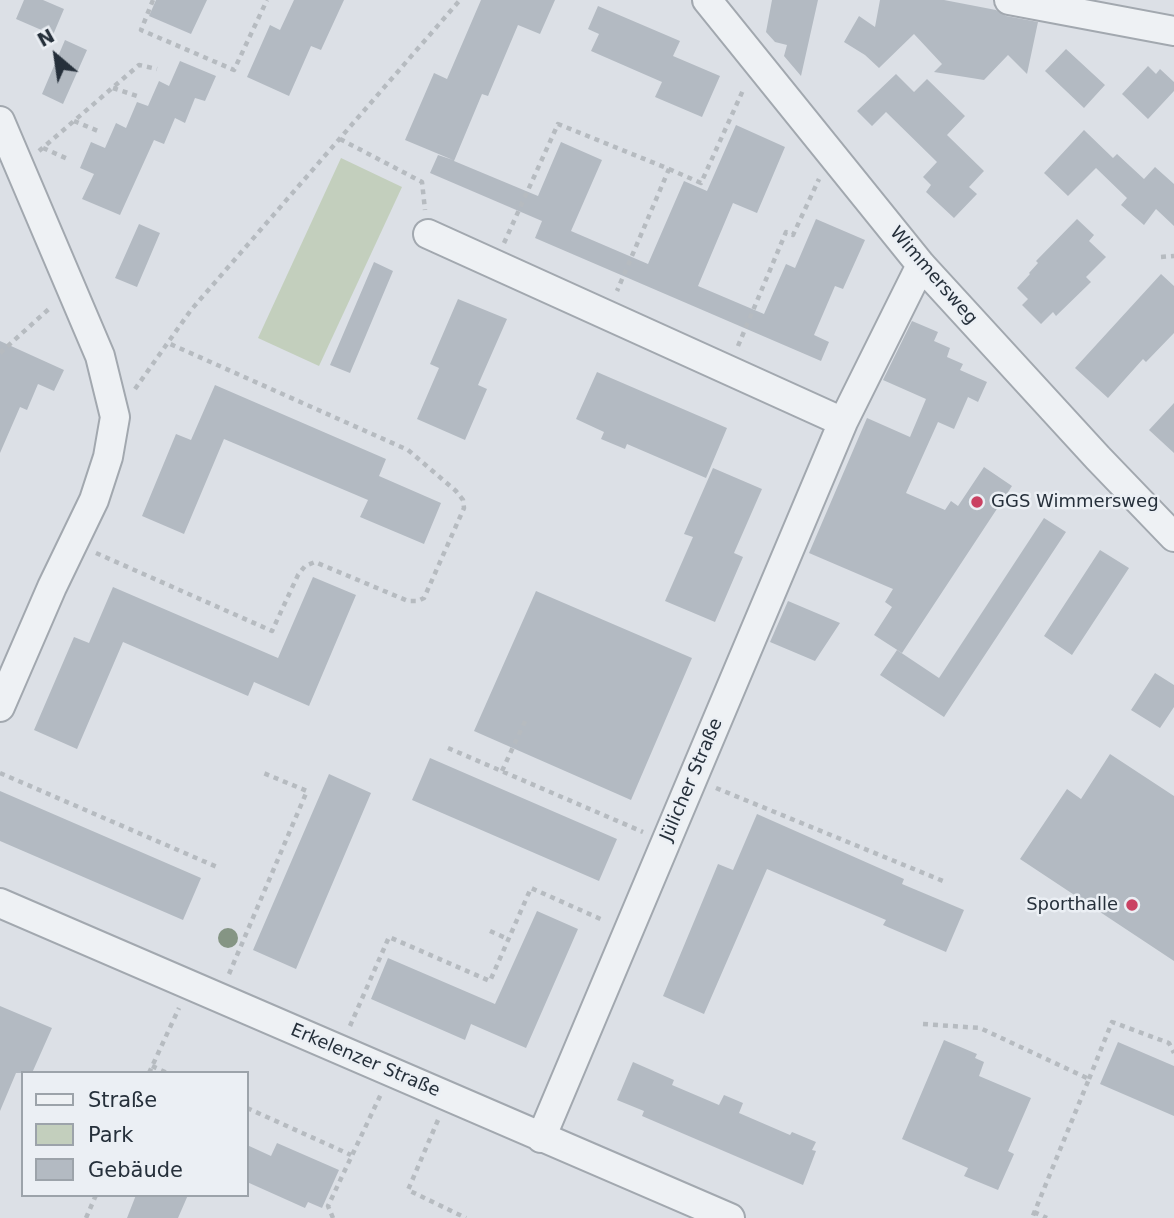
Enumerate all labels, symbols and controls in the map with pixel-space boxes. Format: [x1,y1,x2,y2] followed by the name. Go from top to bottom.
[21,21,91,91] north arrow
[34,24,58,51] text: N
[885,223,981,329] street label: Wimmersweg
[991,491,1159,513] place label: GGS Wimmersweg
[969,494,985,510] marker: GGS Wimmersweg
[656,715,728,845] street label: Jülicher Straße
[1026,894,1118,916] place label: Sporthalle
[1124,897,1140,913] marker: Sporthalle
[287,1020,443,1102] street label: Erkelenzer Straße
[21,1071,248,1197] legend
[88,1088,157,1112] text: Straße
[88,1123,133,1147] text: Park
[88,1158,183,1182] text: Gebäude

